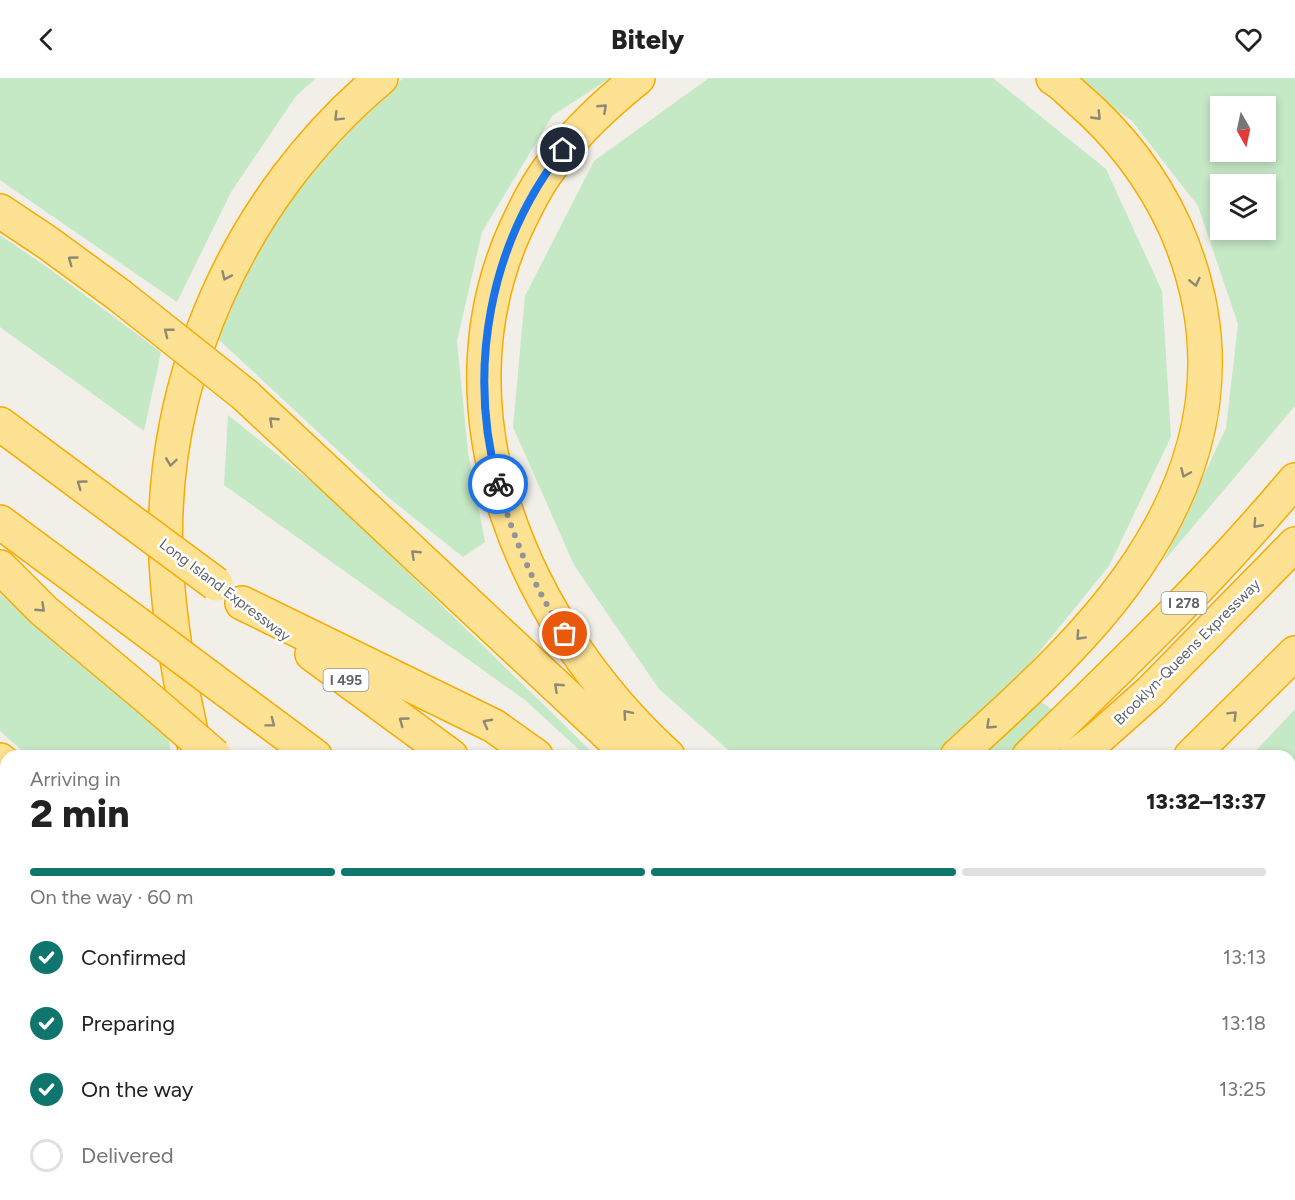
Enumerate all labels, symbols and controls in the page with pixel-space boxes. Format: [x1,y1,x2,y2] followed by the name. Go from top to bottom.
[30,23,63,56] icon: back
[611,23,684,56] text: Bitely
[1232,23,1265,56] icon: heart
[1210,96,1276,162] north arrow
[1210,96,1276,240] map controls
[596,104,607,115] one-way arrow
[334,110,345,121] one-way arrow
[1090,110,1101,120] one-way arrow
[537,124,588,175] pin
[546,133,579,166] icon: home
[1210,174,1276,240] button: layers
[68,257,79,268] one-way arrow
[221,270,233,281] one-way arrow
[1187,277,1200,287] one-way arrow
[163,328,174,339] one-way arrow
[269,417,280,428] one-way arrow
[468,454,528,514] courier
[165,457,178,467] one-way arrow
[1180,467,1192,478] one-way arrow
[482,468,515,501] icon: bike
[77,480,88,491] one-way arrow
[1253,518,1264,528] one-way arrow
[156,535,294,645] street label: Long Island Expressway
[412,550,422,561] one-way arrow
[1110,575,1264,729] street label: Brooklyn-Queens Expressway
[1162,592,1206,614] road number: I 278
[35,601,45,612] one-way arrow
[539,608,590,659] pin
[548,617,581,650] icon: bag
[1076,630,1087,640] one-way arrow
[324,669,368,691] road number: I 495
[554,684,565,695] one-way arrow
[623,710,634,721] one-way arrow
[1225,712,1236,723] one-way arrow
[264,716,275,727] one-way arrow
[399,718,410,729] one-way arrow
[986,718,997,729] one-way arrow
[483,719,494,730] one-way arrow
[30,767,120,791] text: Arriving in
[1146,788,1266,815] text: 13:32–13:37
[30,790,130,837] text: 2 min
[30,885,193,909] text: On the way · 60 m
[30,941,63,974] icon: check
[81,944,186,971] text: Confirmed
[1223,945,1266,969] text: 13:13
[30,1007,63,1040] icon: check
[81,1010,175,1037] text: Preparing
[1221,1011,1266,1035] text: 13:18
[30,1073,63,1106] icon: check
[81,1076,193,1103] text: On the way
[1219,1077,1266,1101] text: 13:25
[81,1142,174,1169] text: Delivered

